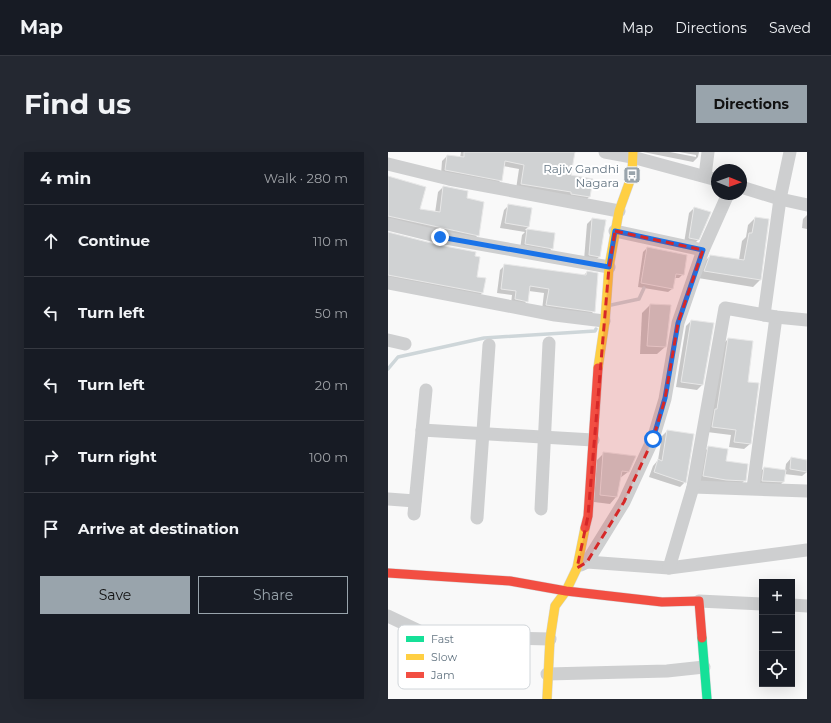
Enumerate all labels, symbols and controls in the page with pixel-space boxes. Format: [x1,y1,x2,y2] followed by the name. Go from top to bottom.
[20,16,63,39] text: Map
[622,19,653,37] text: Map
[675,19,747,37] text: Directions
[769,19,811,37] text: Saved
[696,85,807,123] button: Directions
[24,87,131,121] text: Find us
[543,161,619,190] place label: Rajiv Gandhi Nagara
[711,164,747,200] north arrow
[622,165,642,185] bus stop icon: Rajiv Gandhi Nagara
[40,168,91,188] text: 4 min
[264,170,348,186] text: Walk · 280 m
[431,228,449,246] route end
[40,230,62,252] icon: ahead
[78,231,150,250] text: Continue
[313,233,348,249] text: 110 m
[40,302,62,324] icon: left
[78,303,145,322] text: Turn left
[315,305,348,321] text: 50 m
[40,374,62,396] icon: left
[78,375,145,394] text: Turn left
[315,377,348,393] text: 20 m
[644,430,662,448] route start
[40,446,62,468] icon: right
[78,447,157,466] text: Turn right
[309,449,348,465] text: 100 m
[40,518,62,540] icon: arrive
[78,519,239,538] text: Arrive at destination
[40,576,190,614] button: Save
[198,576,348,614] button: Share
[759,579,795,687] map controls
[759,579,795,615] button: +
[759,615,795,651] button: −
[398,625,530,689] legend
[431,632,455,646] text: Fast
[431,650,457,664] text: Slow
[759,651,795,687] button: locate
[430,668,455,682] text: Jam

